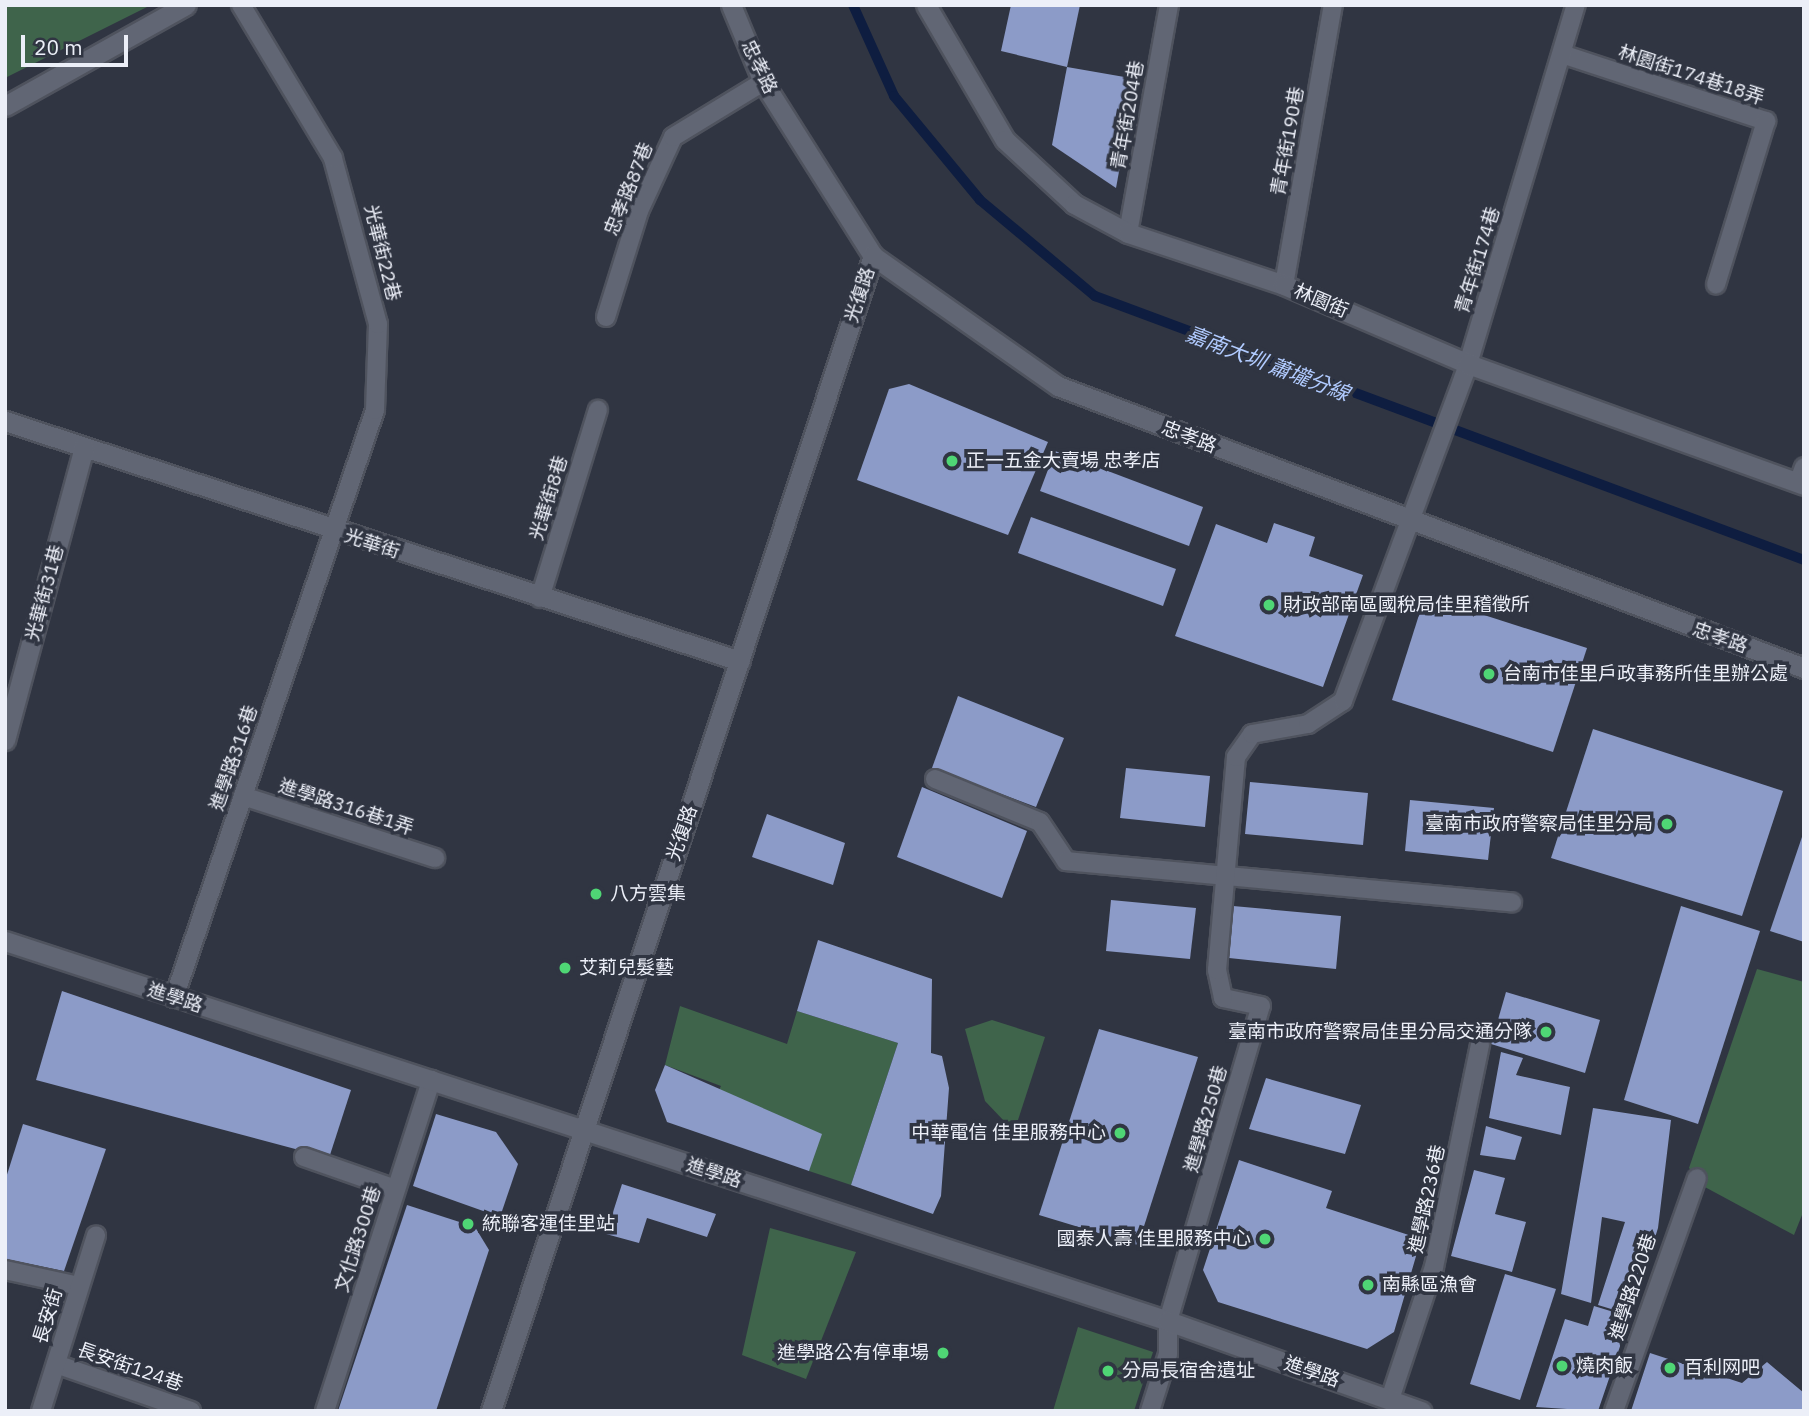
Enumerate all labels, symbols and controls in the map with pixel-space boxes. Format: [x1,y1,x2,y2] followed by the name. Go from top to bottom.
[24,21,131,65] scale bar
[34,33,83,61] text: 20 m
[736,36,782,98] street label: 忠孝路
[1615,41,1767,109] street label: 林園街174巷18弄
[1107,59,1149,171] street label: 青年街204巷
[1267,85,1309,197] street label: 青年街190巷
[600,139,658,239] street label: 忠孝路87巷
[359,202,405,304] street label: 光華街22巷
[1451,204,1505,316] street label: 青年街174巷
[840,264,880,326] street label: 光復路
[1290,279,1352,323] street label: 林園街
[1183,320,1353,406] water label: 嘉南大圳 蕭壠分線
[1158,416,1220,458] street label: 忠孝路
[966,450,1160,472] place label: 正一五金大賣場 忠孝店
[525,453,573,543] street label: 光華街8巷
[944,453,960,469] marker: 正一五金大賣場 忠孝店
[341,524,403,564] street label: 光華街
[21,542,69,644] street label: 光華街31巷
[1283,594,1530,616] place label: 財政部南區國稅局佳里稽徵所
[1261,597,1277,613] marker: 財政部南區國稅局佳里稽徵所
[1689,618,1751,658] street label: 忠孝路
[1503,663,1788,685] place label: 台南市佳里戶政事務所佳里辦公處
[1481,666,1497,682] marker: 台南市佳里戶政事務所佳里辦公處
[205,702,263,814] street label: 進學路316巷
[276,774,416,840] street label: 進學路316巷1弄
[662,802,702,864] street label: 光復路
[1425,813,1653,835] place label: 臺南市政府警察局佳里分局
[1659,816,1675,832] marker: 臺南市政府警察局佳里分局
[610,883,686,905] place label: 八方雲集
[588,886,604,902] marker: 八方雲集
[579,957,674,979] place label: 艾莉兒髮藝
[557,960,573,976] marker: 艾莉兒髮藝
[144,978,206,1018] street label: 進學路
[1228,1021,1532,1043] place label: 臺南市政府警察局佳里分局交通分隊
[1538,1024,1554,1040] marker: 臺南市政府警察局佳里分局交通分隊
[1180,1063,1232,1175] street label: 進學路250巷
[912,1122,1106,1144] place label: 中華電信 佳里服務中心
[1112,1125,1128,1141] marker: 中華電信 佳里服務中心
[1404,1143,1450,1255] street label: 進學路236巷
[683,1153,745,1193] street label: 進學路
[330,1183,386,1295] street label: 文化路300巷
[482,1213,615,1235] place label: 統聯客運佳里站
[460,1216,476,1232] marker: 統聯客運佳里站
[1057,1228,1251,1250] place label: 國泰人壽 佳里服務中心
[1257,1231,1273,1247] marker: 國泰人壽 佳里服務中心
[1605,1231,1661,1343] street label: 進學路220巷
[1382,1274,1477,1296] place label: 南縣區漁會
[1360,1277,1376,1293] marker: 南縣區漁會
[29,1285,67,1347] street label: 長安街
[74,1338,186,1396] street label: 長安街124巷
[777,1342,929,1364] place label: 進學路公有停車場
[935,1345,951,1361] marker: 進學路公有停車場
[1281,1352,1343,1392] street label: 進學路
[1576,1355,1633,1377] place label: 燒肉飯
[1684,1357,1760,1379] place label: 百利网吧
[1554,1358,1570,1374] marker: 燒肉飯
[1122,1360,1255,1382] place label: 分局長宿舍遺址
[1662,1360,1678,1376] marker: 百利网吧
[1100,1363,1116,1379] marker: 分局長宿舍遺址

